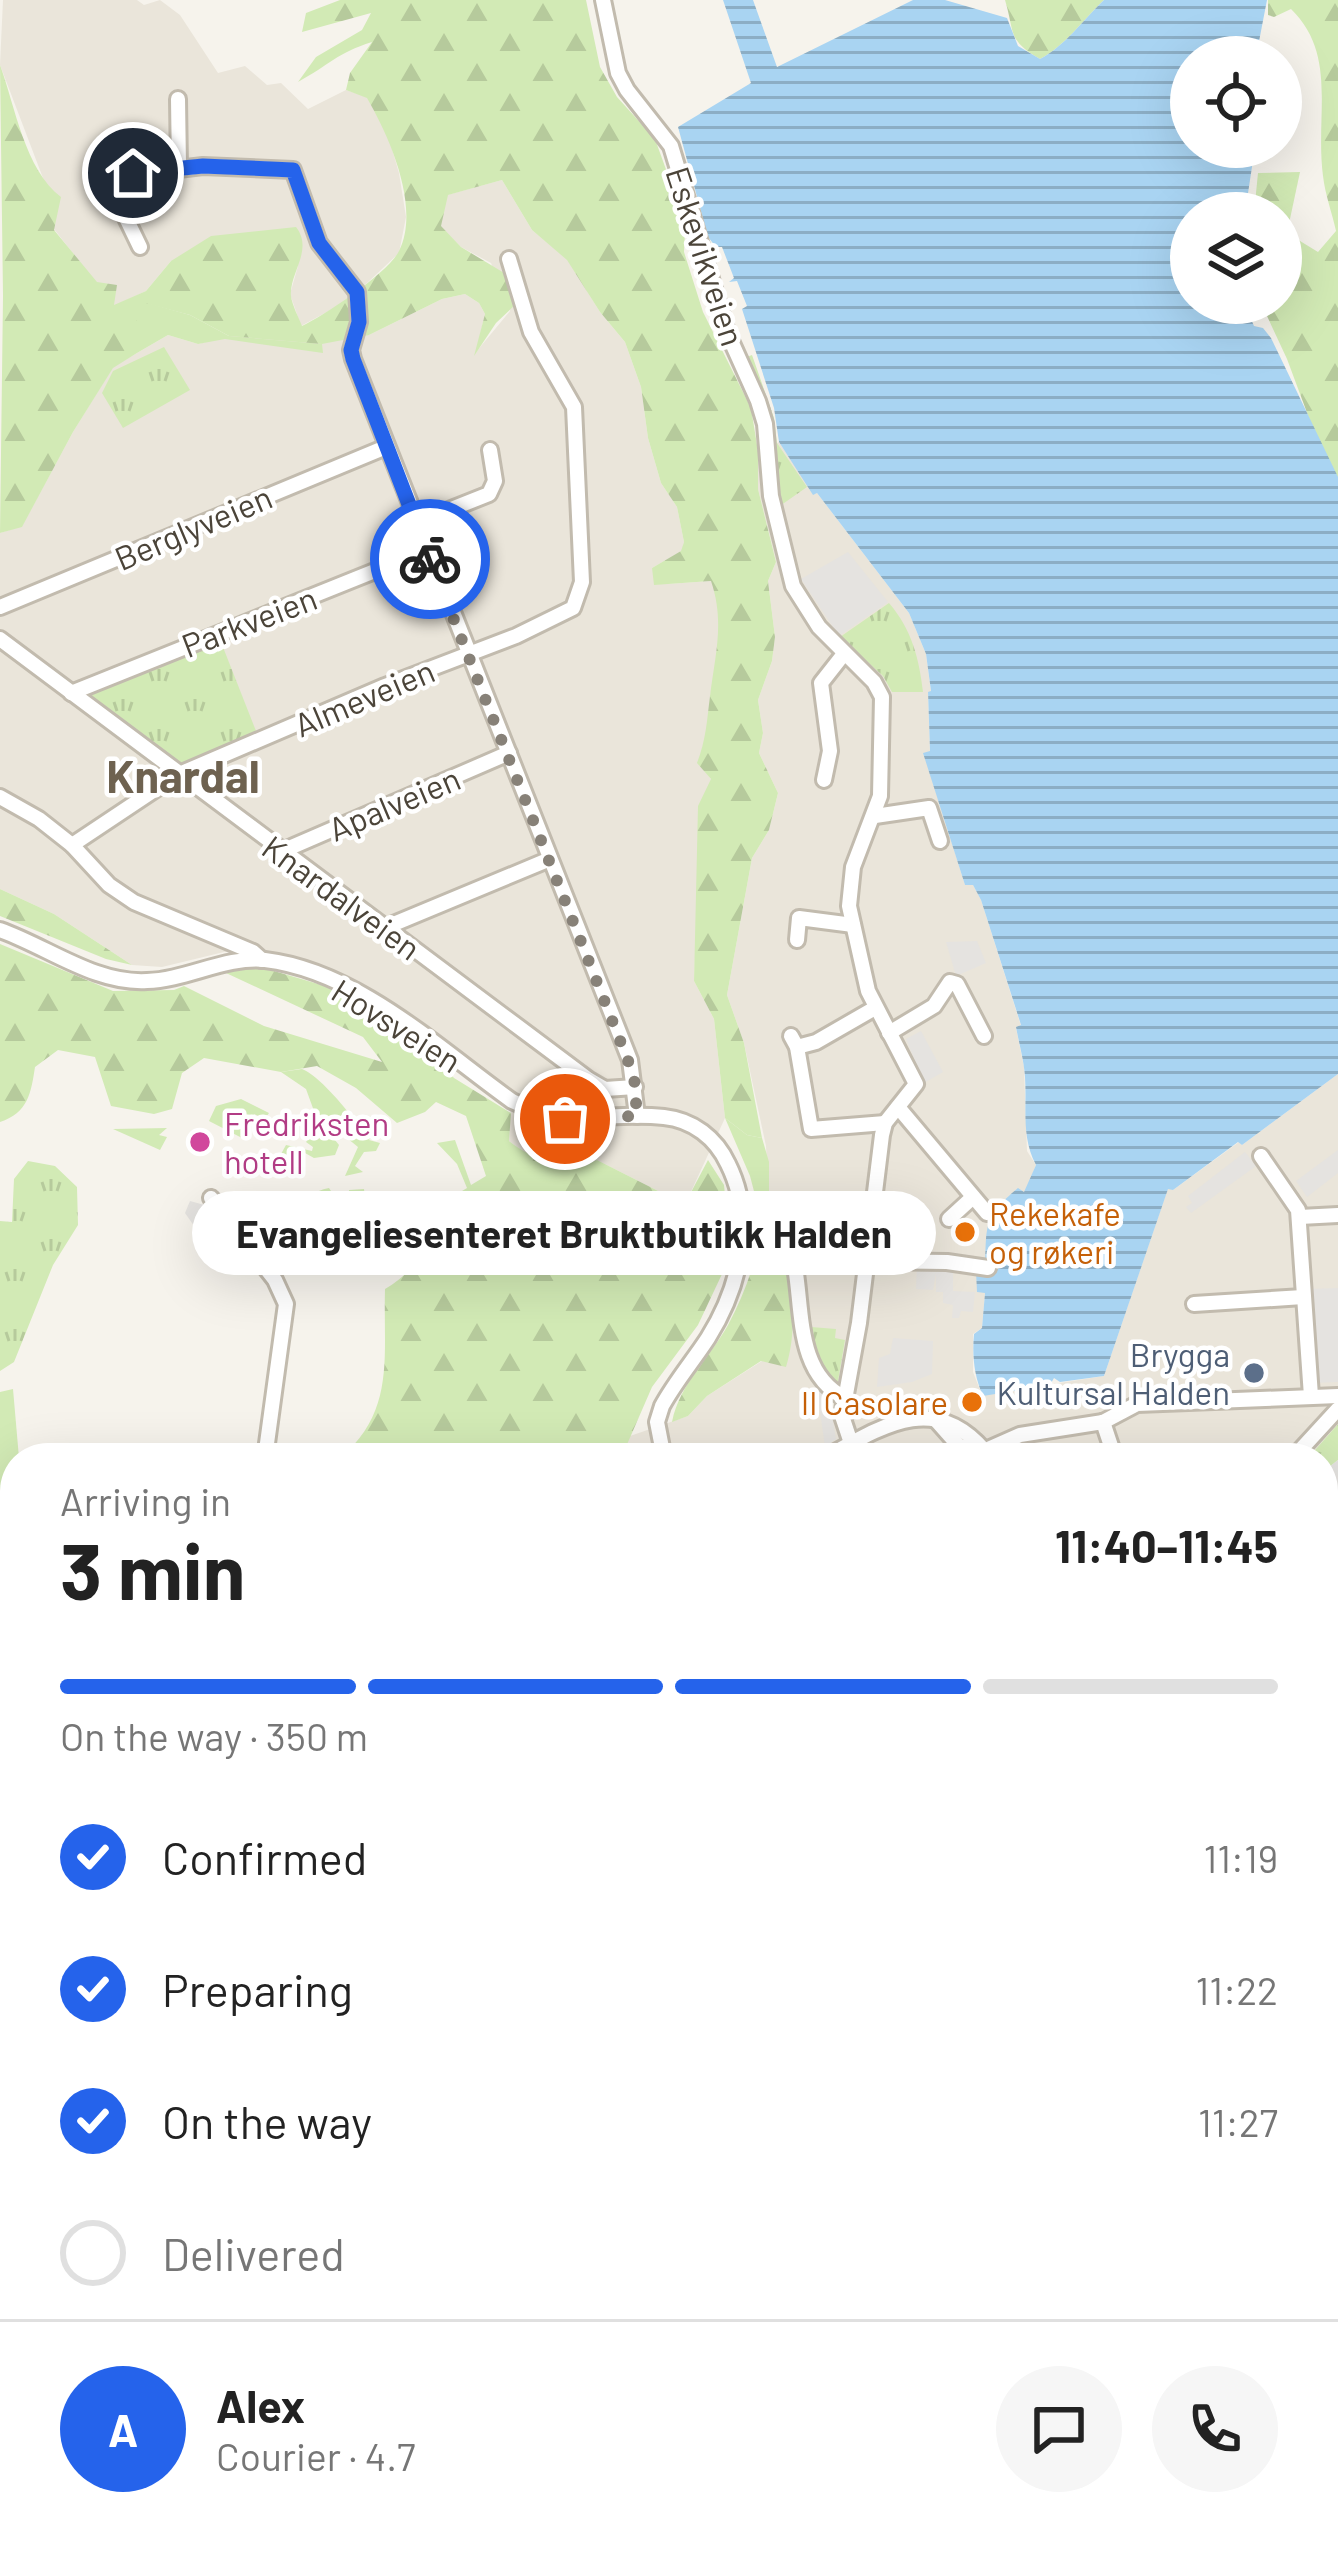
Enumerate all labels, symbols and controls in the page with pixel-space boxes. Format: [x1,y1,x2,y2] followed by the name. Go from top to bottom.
[1170,36,1302,324] map controls
[1170,36,1302,168] button: locate
[82,122,184,224] pin
[100,140,166,206] icon: home
[658,161,754,351] street label: Eskevikveien
[1170,192,1302,324] button: layers
[108,476,278,578] street label: Berglyveien
[370,499,490,619] courier
[397,526,463,592] icon: bike
[176,577,322,665] street label: Parkveien
[288,650,440,744] street label: Almeveien
[106,748,260,802] district label: Knardal
[322,757,466,849] street label: Apalveien
[255,826,429,968] street label: Knardalveien
[325,970,469,1080] street label: Hovsveien
[514,1068,616,1170] pin
[532,1086,598,1152] icon: bag
[224,1103,389,1181] place label: Fredriksten hotell
[187,1129,213,1155] marker: Fredriksten hotell
[193,1191,937,1275] callout: Evangeliesenteret Bruktbutikk Halden
[989,1193,1121,1271] place label: Rekekafe og røkeri
[236,1209,892,1256] text: Evangeliesenteret Bruktbutikk Halden
[952,1219,978,1245] marker: Rekekafe og røkeri
[997,1334,1230,1412] place label: Brygga Kultursal Halden
[1241,1360,1267,1386] marker: Brygga Kultursal Halden
[801,1382,948,1422] place label: Il Casolare
[959,1389,985,1415] marker: Il Casolare
[60,1477,231,1524] text: Arriving in
[1055,1518,1278,1572] text: 11:40–11:45
[60,1522,245,1616] text: 3 min
[60,1712,368,1759] text: On the way · 350 m
[60,1824,126,1890] icon: check
[162,1830,367,1884] text: Confirmed
[1203,1834,1278,1881] text: 11:19
[60,1956,126,2022] icon: check
[162,1962,353,2016] text: Preparing
[1196,1966,1278,2013] text: 11:22
[60,2088,126,2154] icon: check
[162,2094,372,2148] text: On the way
[1198,2098,1278,2145] text: 11:27
[162,2226,345,2280] text: Delivered
[996,2366,1122,2492] button: chat
[1152,2366,1278,2492] button: phone
[216,2378,305,2432] text: Alex
[108,2402,138,2456] text: A
[216,2432,416,2479] text: Courier · 4.7

